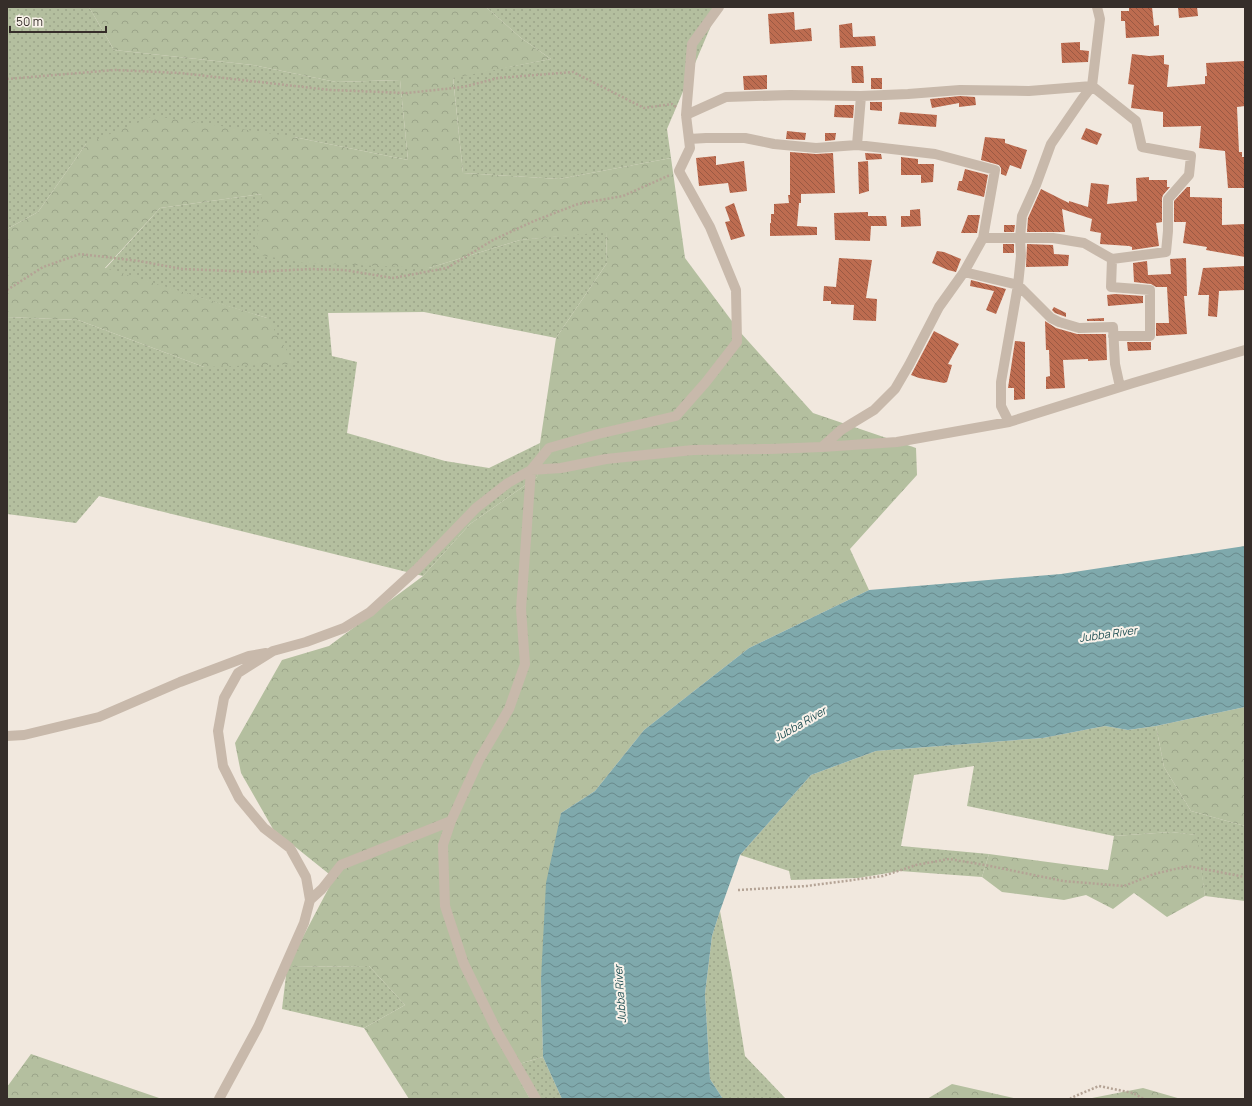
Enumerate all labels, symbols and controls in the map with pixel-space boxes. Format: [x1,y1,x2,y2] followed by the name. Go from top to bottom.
[10,8,106,34] scale bar
[16,13,43,30] text: 50 m
[1078,622,1140,645] water label: Jubba River
[771,701,830,745] water label: Jubba River
[610,962,629,1024] water label: Jubba River

